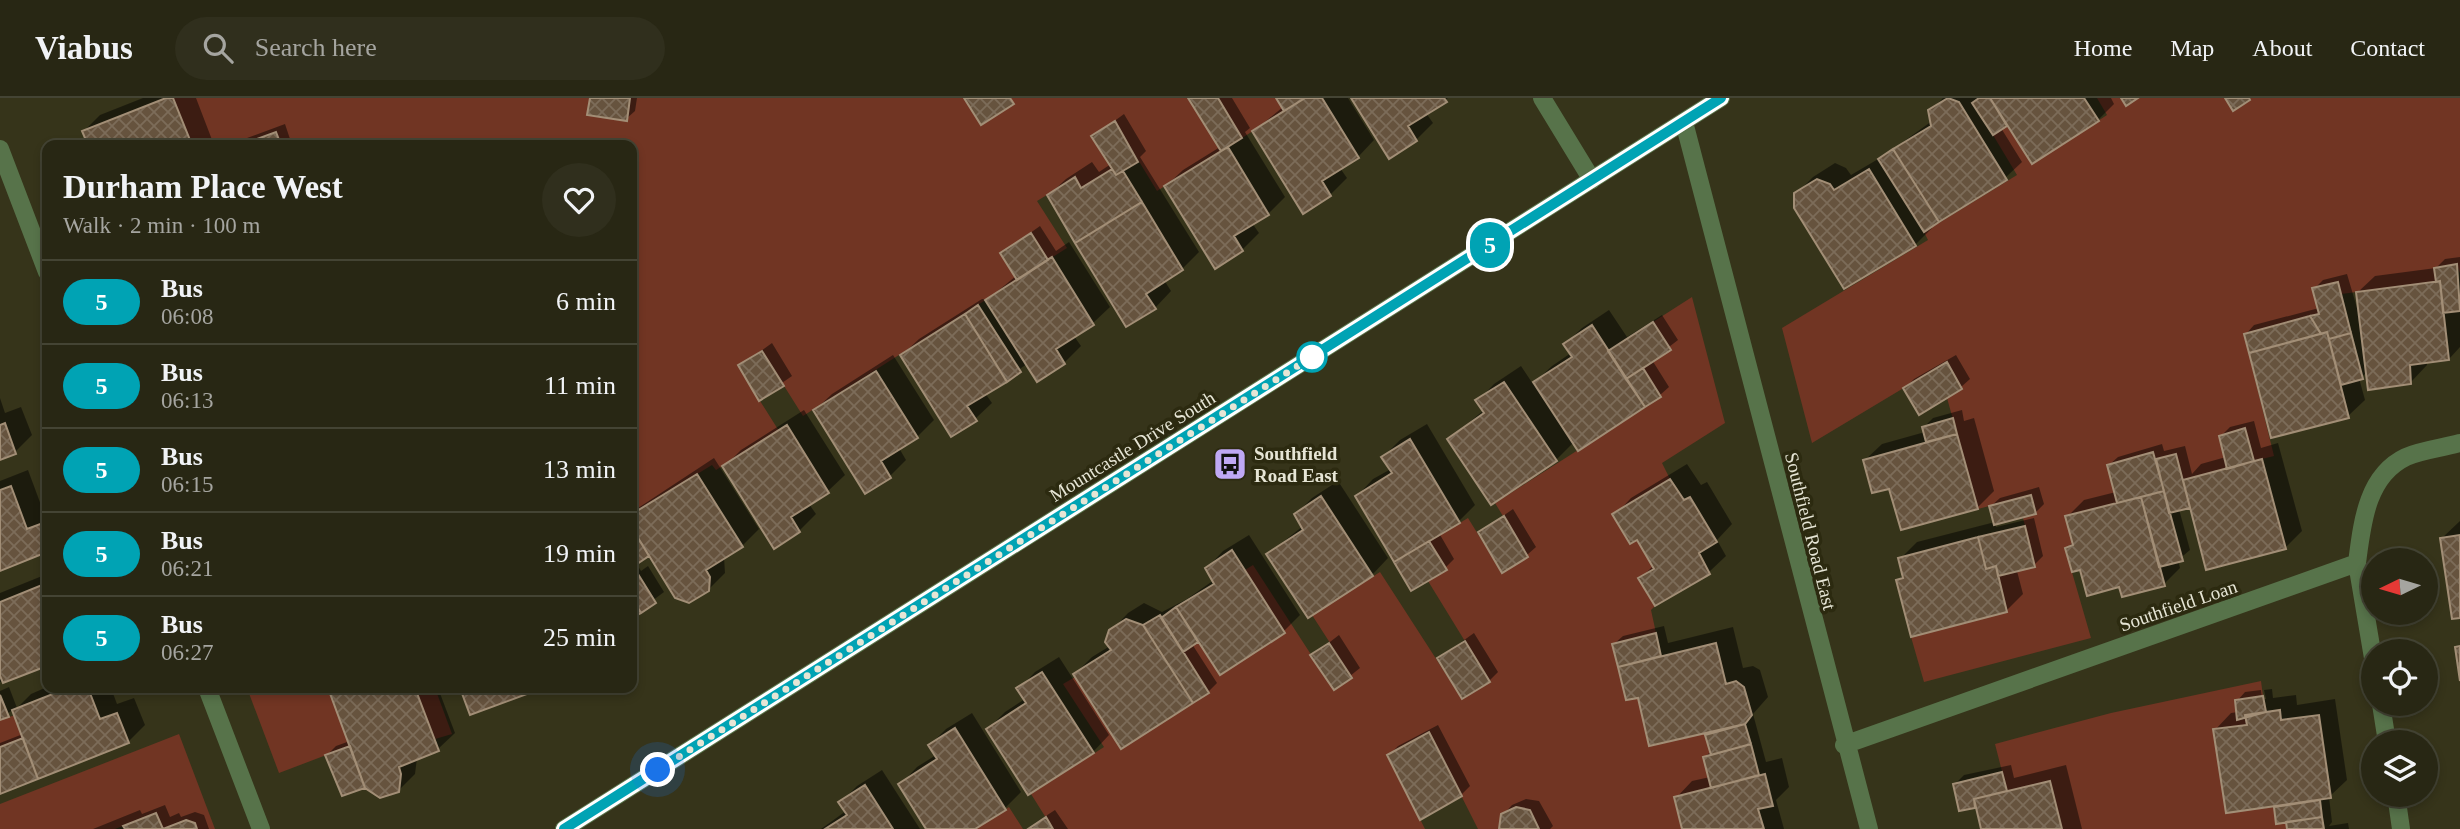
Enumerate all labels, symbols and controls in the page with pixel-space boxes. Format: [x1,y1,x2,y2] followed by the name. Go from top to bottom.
[175,17,665,80] search box
[199,29,237,67] icon: search
[35,30,133,66] text: Viabus
[255,33,377,62] text: Search here
[2074,35,2132,61] text: Home
[2170,35,2214,61] text: Map
[2252,35,2312,61] text: About
[2350,35,2425,61] text: Contact
[542,163,616,237] button: heart
[63,169,343,205] text: Durham Place West
[63,213,260,238] text: Walk · 2 min · 100 m
[1467,222,1513,268] line badge: 5
[1484,232,1496,258] text: 5
[161,274,203,303] text: Bus
[556,287,616,316] text: 6 min
[96,289,108,315] text: 5
[161,304,213,329] text: 06:08
[1297,342,1327,372] unlabelled marker
[161,358,203,387] text: Bus
[544,371,616,400] text: 11 min
[96,373,108,399] text: 5
[1046,387,1219,506] street label: Mountcastle Drive South
[161,388,213,413] text: 06:13
[161,442,203,471] text: Bus
[1254,443,1339,486] place label: Southfield Road East
[1211,445,1249,483] bus stop icon: Southfield Road East
[1781,450,1840,613] street label: Southfield Road East
[543,455,616,484] text: 13 min
[96,457,108,483] text: 5
[161,472,213,497] text: 06:15
[161,526,203,555] text: Bus
[543,539,616,568] text: 19 min
[96,541,108,567] text: 5
[2361,548,2438,625] north arrow
[2361,548,2438,807] map controls
[161,556,213,581] text: 06:21
[2117,575,2240,635] street label: Southfield Loan
[161,610,203,639] text: Bus
[543,623,616,652] text: 25 min
[96,625,108,651] text: 5
[2361,639,2438,716] button: locate
[161,640,213,665] text: 06:27
[2361,730,2438,807] button: layers
[640,752,675,787] your location

